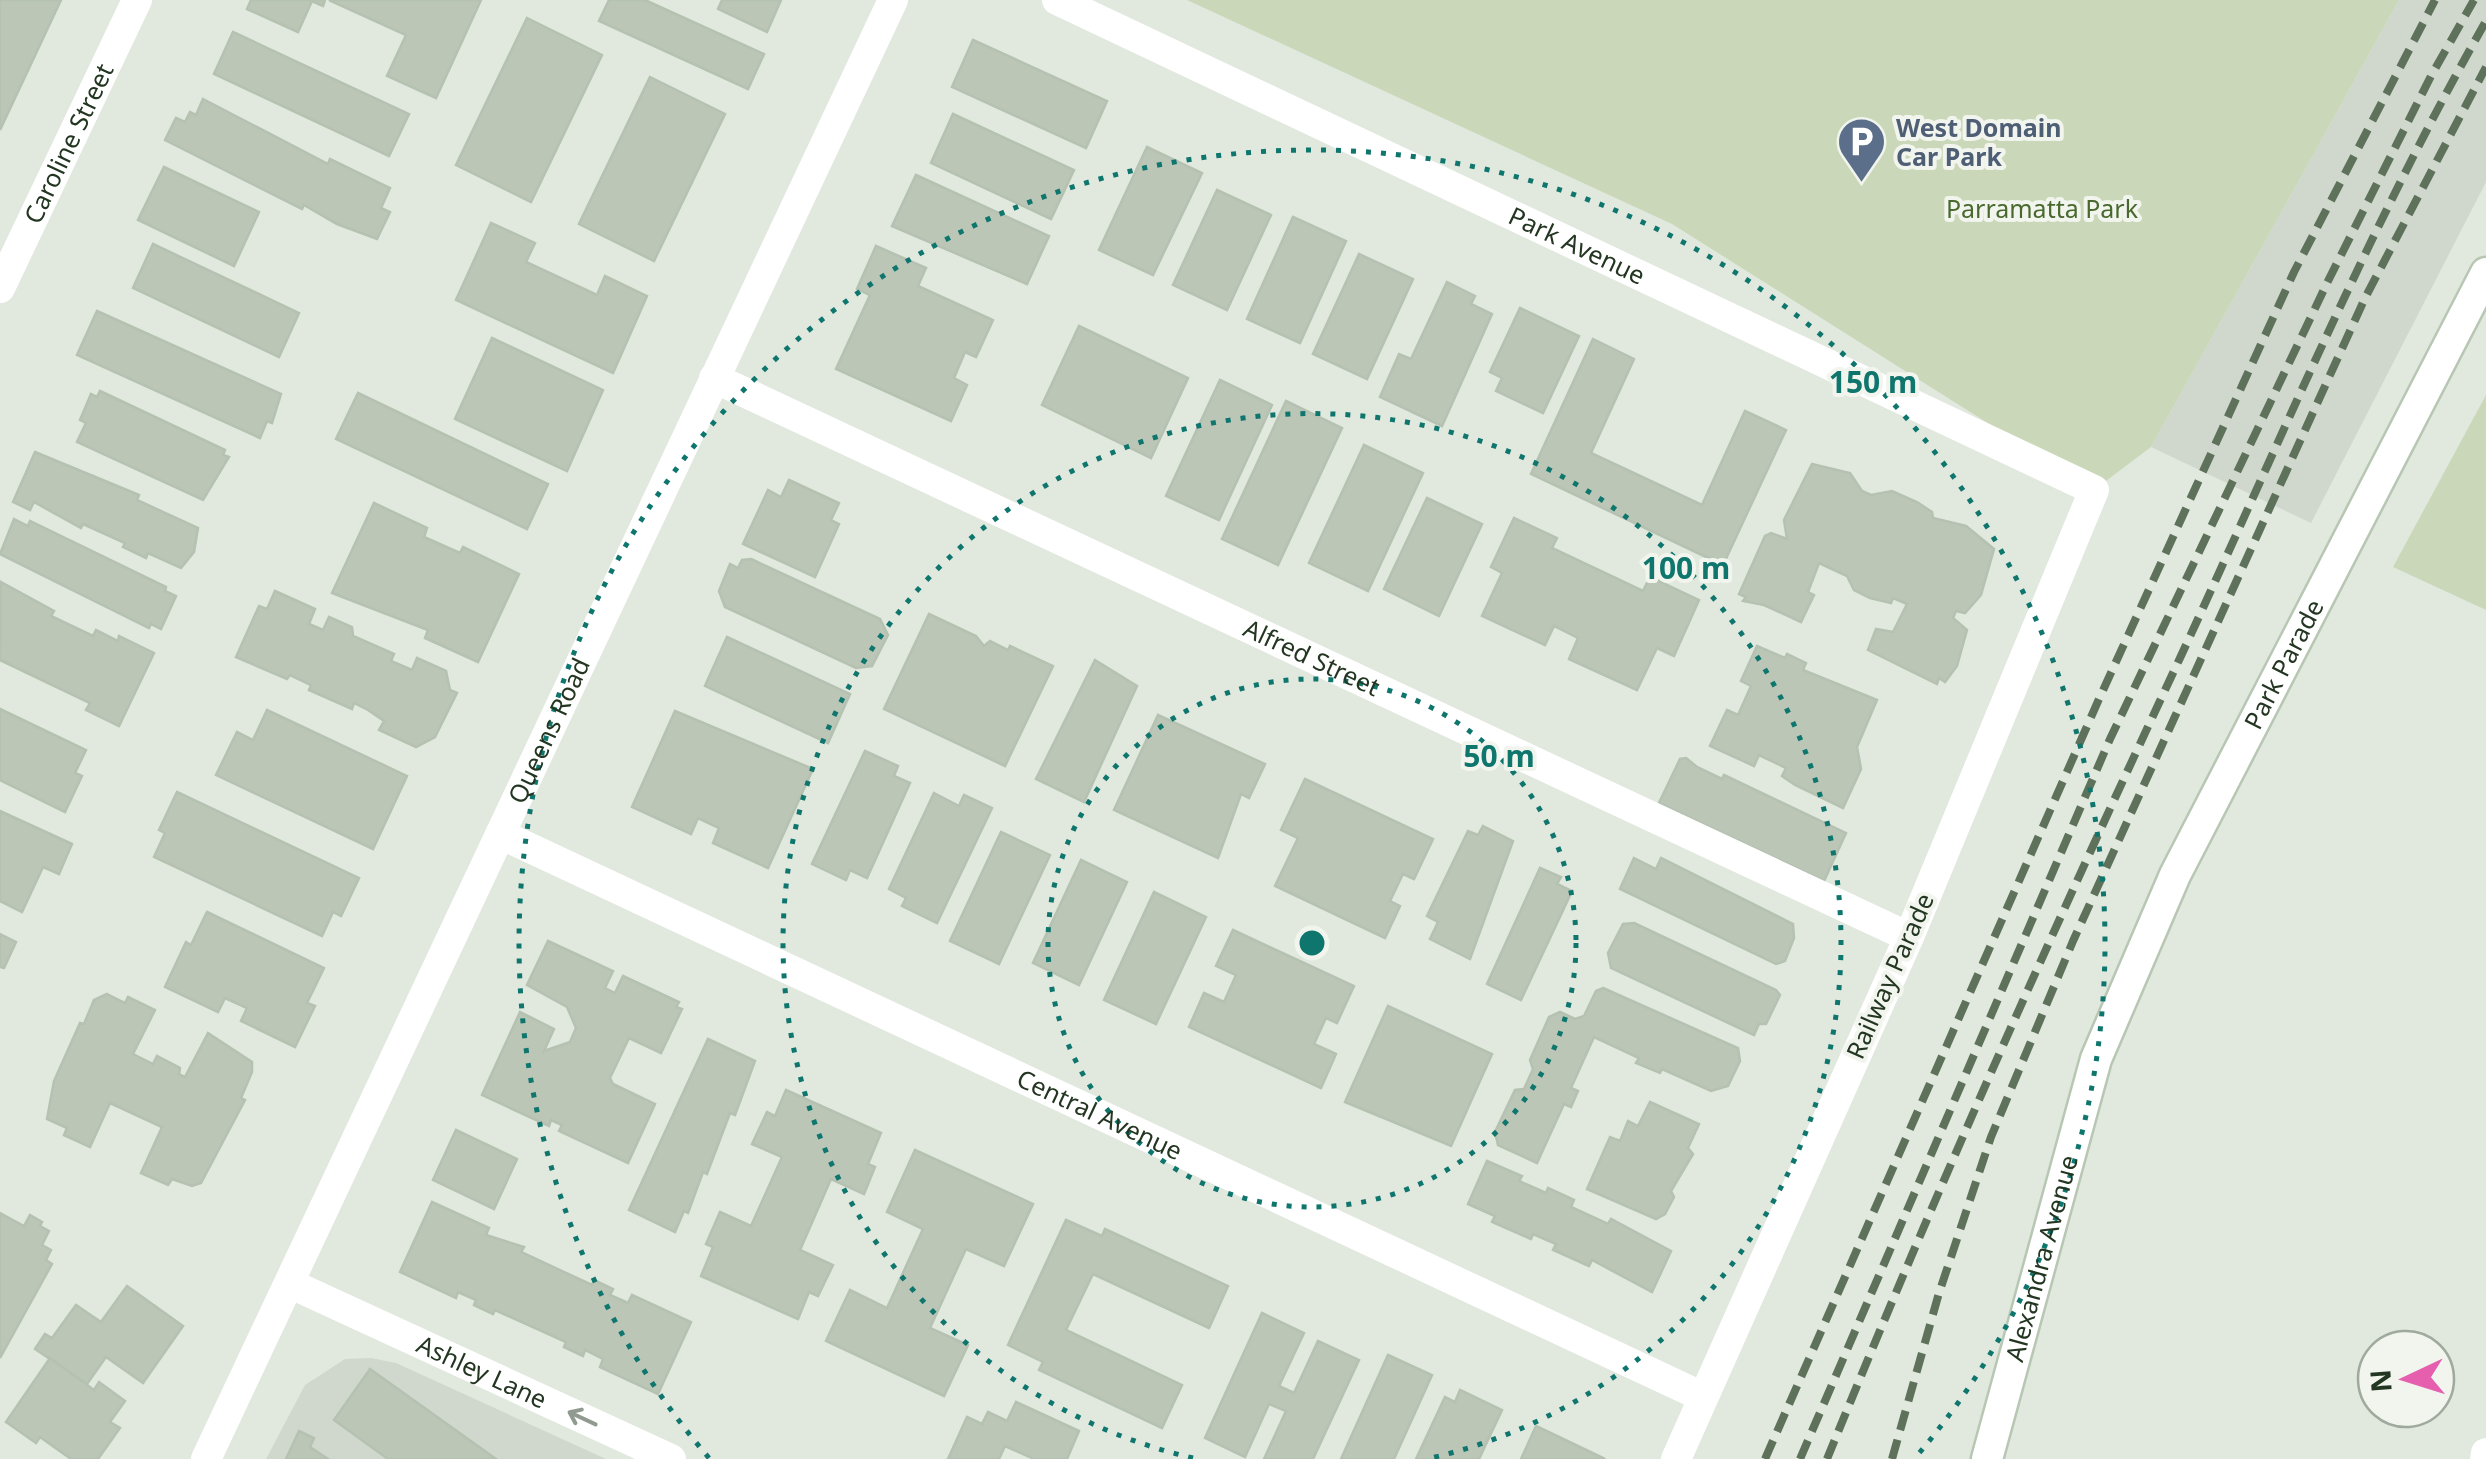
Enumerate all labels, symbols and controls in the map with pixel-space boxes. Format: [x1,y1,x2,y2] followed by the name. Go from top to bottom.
[15,57,120,229] street label: Caroline Street
[1896,110,2062,173] place label: West Domain Car Park
[1835,116,1887,184] parking icon: West Domain Car Park
[1946,191,2139,225] park label: Parramatta Park
[1504,198,1651,292] street label: Park Avenue
[1829,361,1917,402] text: 150 m
[1642,547,1730,588] text: 100 m
[2235,593,2331,735] street label: Park Parade
[1239,610,1386,703] street label: Alfred Street
[499,652,597,809] street label: Queens Road
[1463,735,1535,776] text: 50 m
[1837,887,1941,1064] street label: Railway Parade
[1294,925,1330,961] centre of rings
[1012,1060,1188,1167] street label: Central Avenue
[1996,1151,2085,1365] street label: Alexandra Avenue
[412,1326,553,1416] street label: Ashley Lane
[2356,1329,2456,1429] north arrow
[2360,1368,2400,1393] text: N
[567,1408,598,1426] one-way arrow

